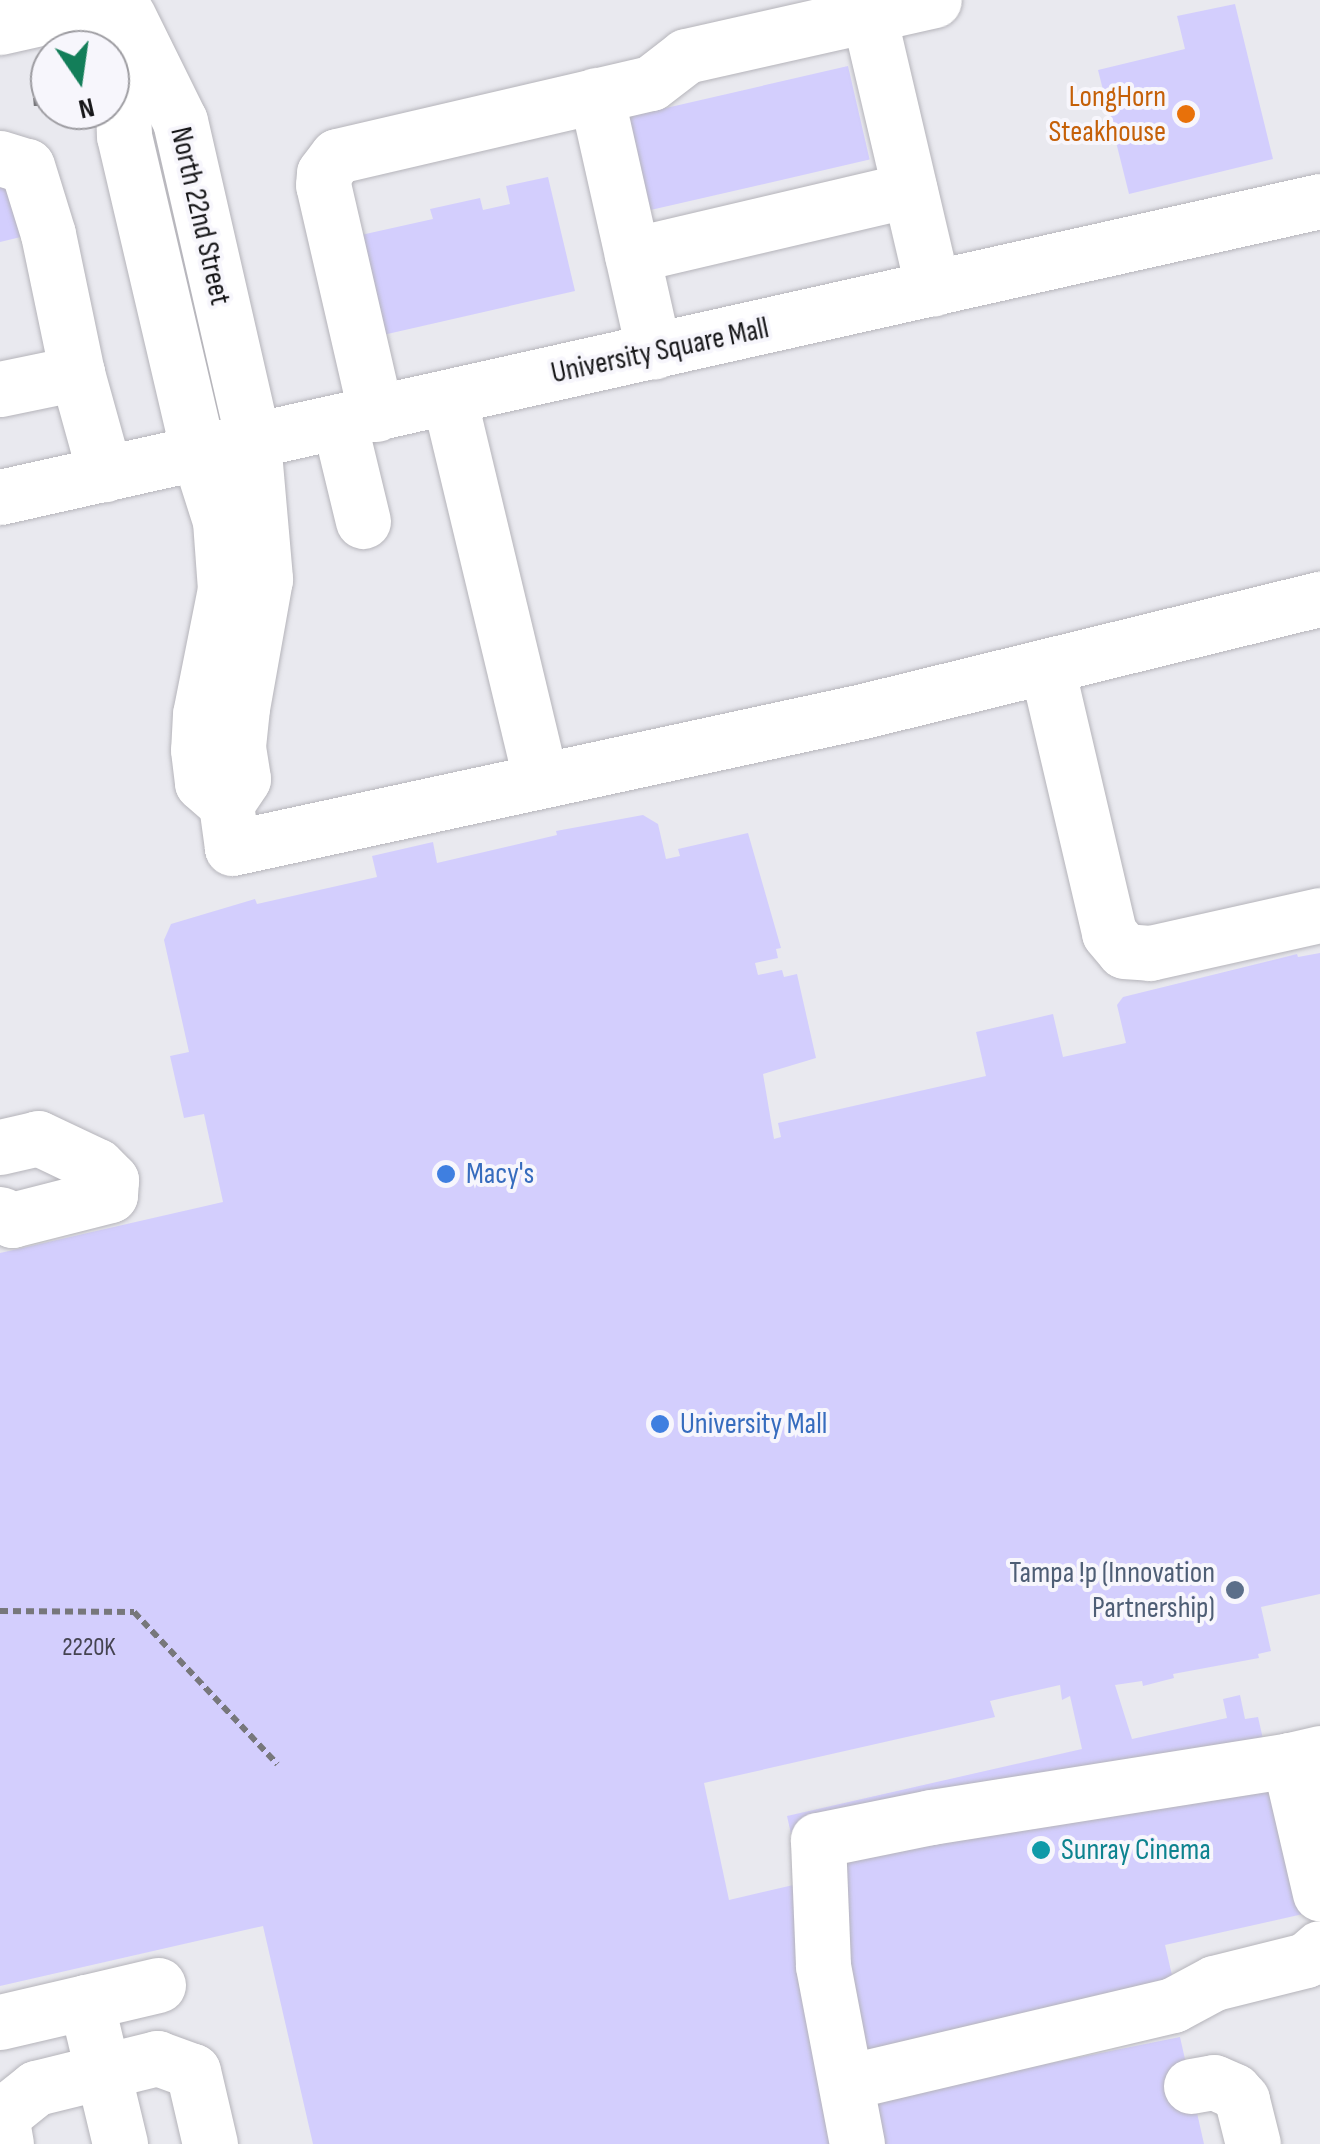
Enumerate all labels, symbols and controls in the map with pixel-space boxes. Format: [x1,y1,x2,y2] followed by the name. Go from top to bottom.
[30,30,130,130] north arrow
[1049,79,1166,150] place label: LongHorn Steakhouse
[75,90,97,126] text: N
[1175,103,1197,125] marker: LongHorn Steakhouse
[162,123,238,309] street label: North 22nd Street
[548,310,772,392] street label: University Square Mall
[466,1156,534,1192] place label: Macy's
[435,1163,457,1185] marker: Macy's
[680,1406,827,1442] place label: University Mall
[649,1413,671,1435] marker: University Mall
[1009,1555,1215,1626] place label: Tampa !p (Innovation Partnership)
[1224,1579,1246,1601] marker: Tampa !p (Innovation Partnership)
[62,1633,116,1663] house number: 2220K
[1061,1832,1211,1868] place label: Sunray Cinema
[1030,1839,1052,1861] marker: Sunray Cinema

